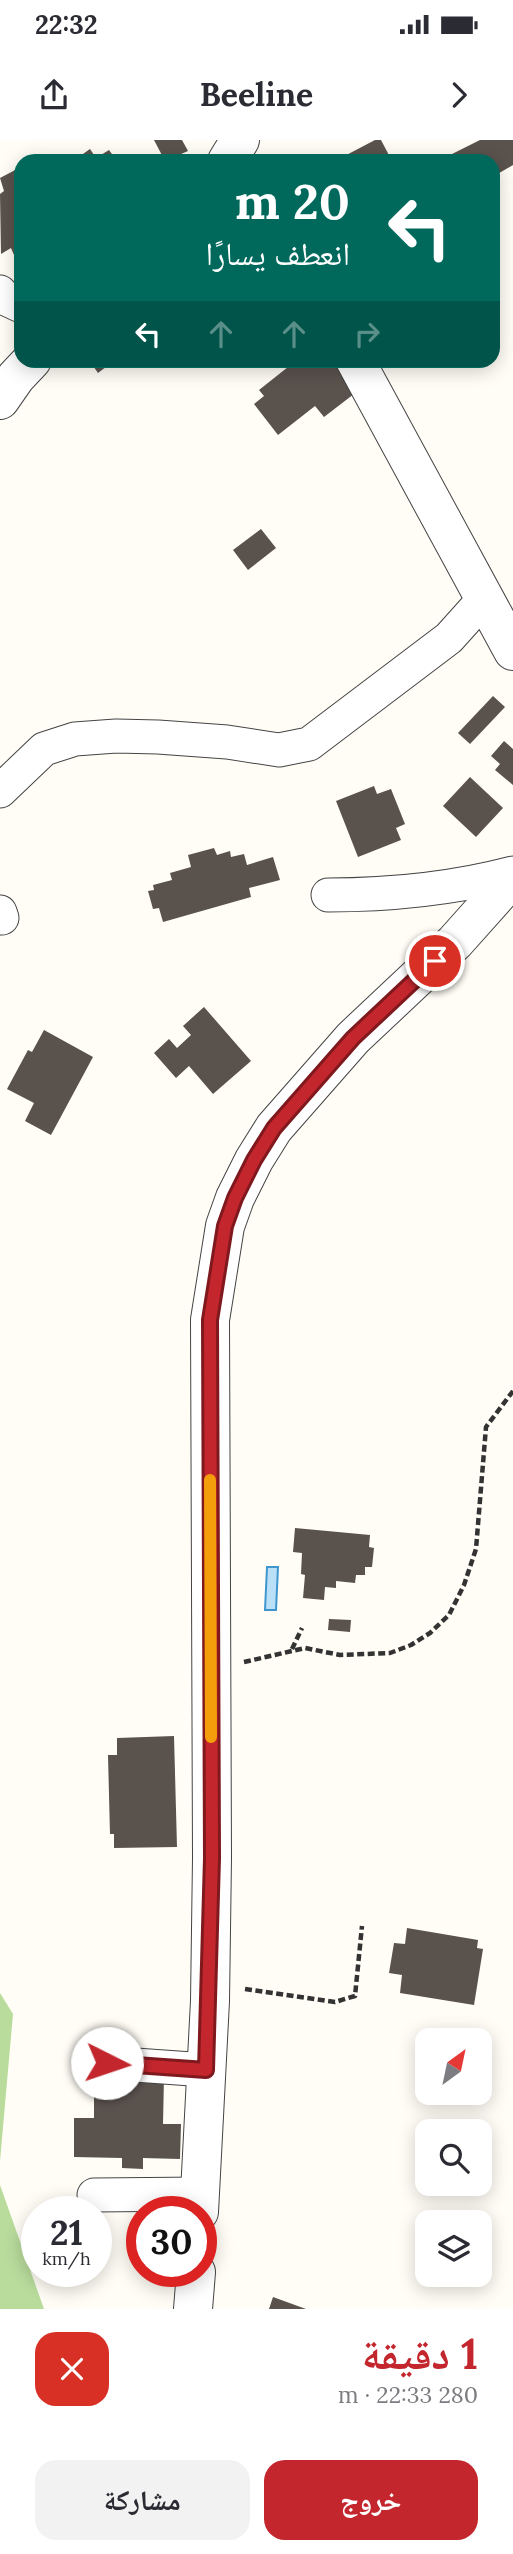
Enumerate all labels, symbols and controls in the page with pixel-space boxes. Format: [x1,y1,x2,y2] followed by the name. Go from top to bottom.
[35,8,98,41] text: 22:32
[200,74,313,115] text: Beeline
[35,76,73,114] icon: share
[440,76,478,114] icon: forward
[235,170,350,232] text: 20 m
[374,182,465,273] icon: left
[205,233,350,274] text: انعطف يسارًا
[129,315,167,353] icon: left
[202,315,240,353] icon: ahead
[275,315,313,353] icon: ahead
[348,315,386,353] icon: right
[405,931,465,991] pin
[416,942,454,980] icon: arrive
[70,2026,144,2100] position arrow
[415,2028,492,2105] north arrow
[415,2028,492,2287] map controls
[415,2119,492,2196] button: search
[126,2196,217,2287] speed limit sign: 30
[50,2210,83,2255] text: 21
[415,2210,492,2287] button: layers
[42,2247,91,2270] text: km/h
[362,2327,478,2381] text: 1 دقيقة
[35,2332,109,2406] button: close
[338,2380,478,2409] text: 280 m · 22:33
[35,2460,250,2540] button: مشاركة
[264,2460,478,2540] button: خروج

